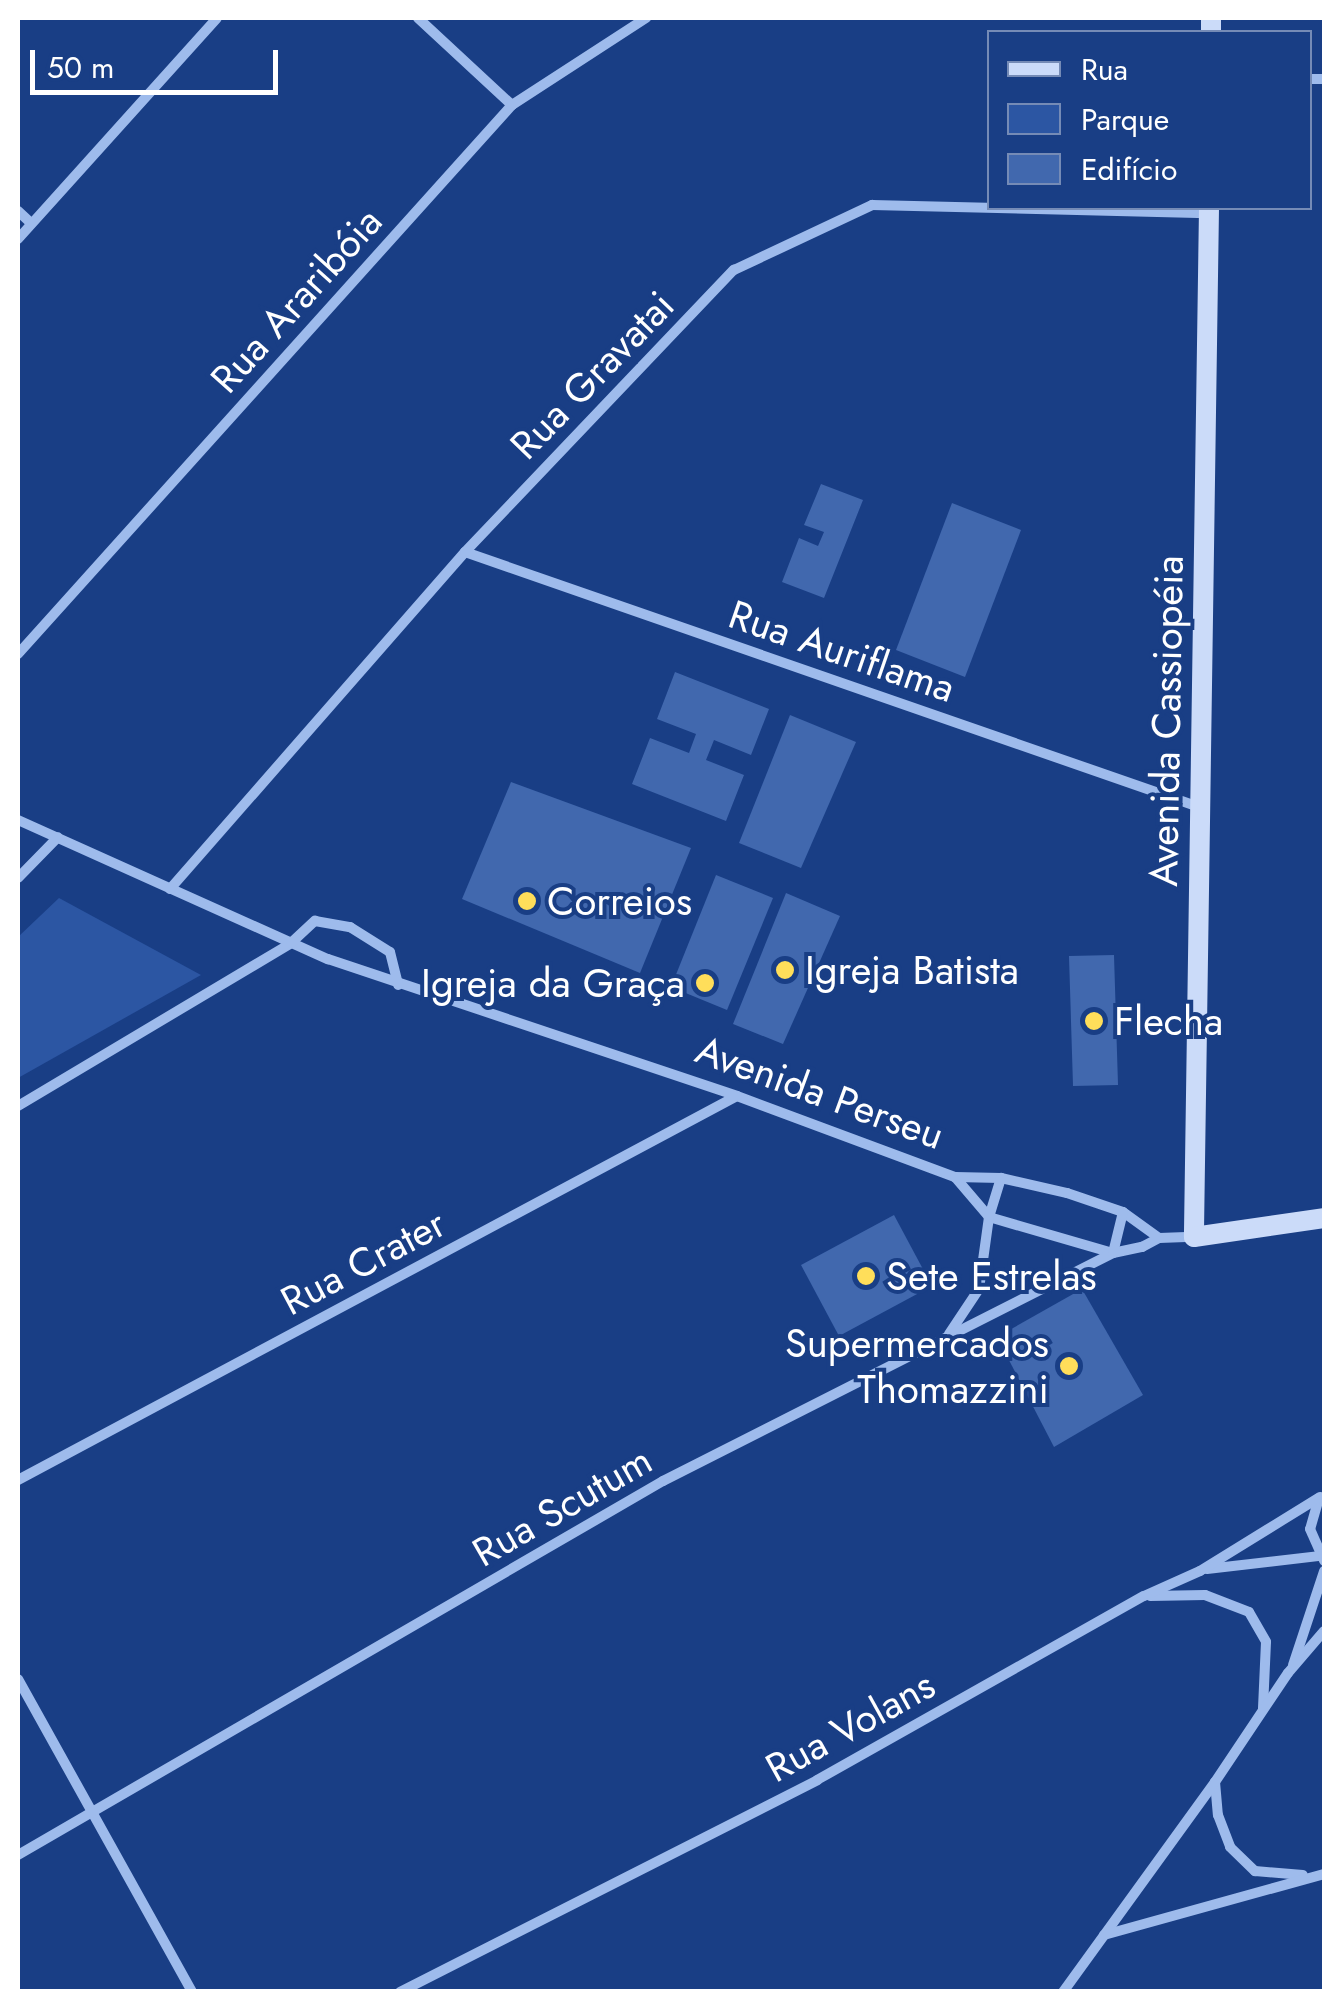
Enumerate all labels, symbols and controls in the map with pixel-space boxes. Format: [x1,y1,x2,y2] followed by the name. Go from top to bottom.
[35,30,282,92] scale bar
[987,30,1312,210] legend
[47,46,114,89] text: 50 m
[1081,48,1128,91] text: Rua
[1081,98,1169,141] text: Parque
[1081,148,1177,191] text: Edifício
[200,198,392,402] street label: Rua Araribóia
[500,281,684,469] street label: Rua Gravatai
[1139,555,1193,887] street label: Avenida Cassiopéia
[723,590,961,712] street label: Rua Auriflama
[547,877,692,925] place label: Correios
[516,890,538,912] marker: Correios
[805,946,1019,994] place label: Igreja Batista
[421,959,685,1007] place label: Igreja da Graça
[774,959,796,981] marker: Igreja Batista
[694,972,716,994] marker: Igreja da Graça
[1114,997,1223,1045] place label: Flecha
[1083,1010,1105,1032] marker: Flecha
[690,1025,950,1159] street label: Avenida Perseu
[273,1199,453,1325] street label: Rua Crater
[886,1252,1097,1300] place label: Sete Estrelas
[855,1265,877,1287] marker: Sete Estrelas
[785,1319,1049,1413] place label: Supermercados Thomazzini
[1058,1355,1080,1377] marker: Supermercados Thomazzini
[464,1436,660,1576] street label: Rua Scutum
[757,1660,943,1792] street label: Rua Volans

